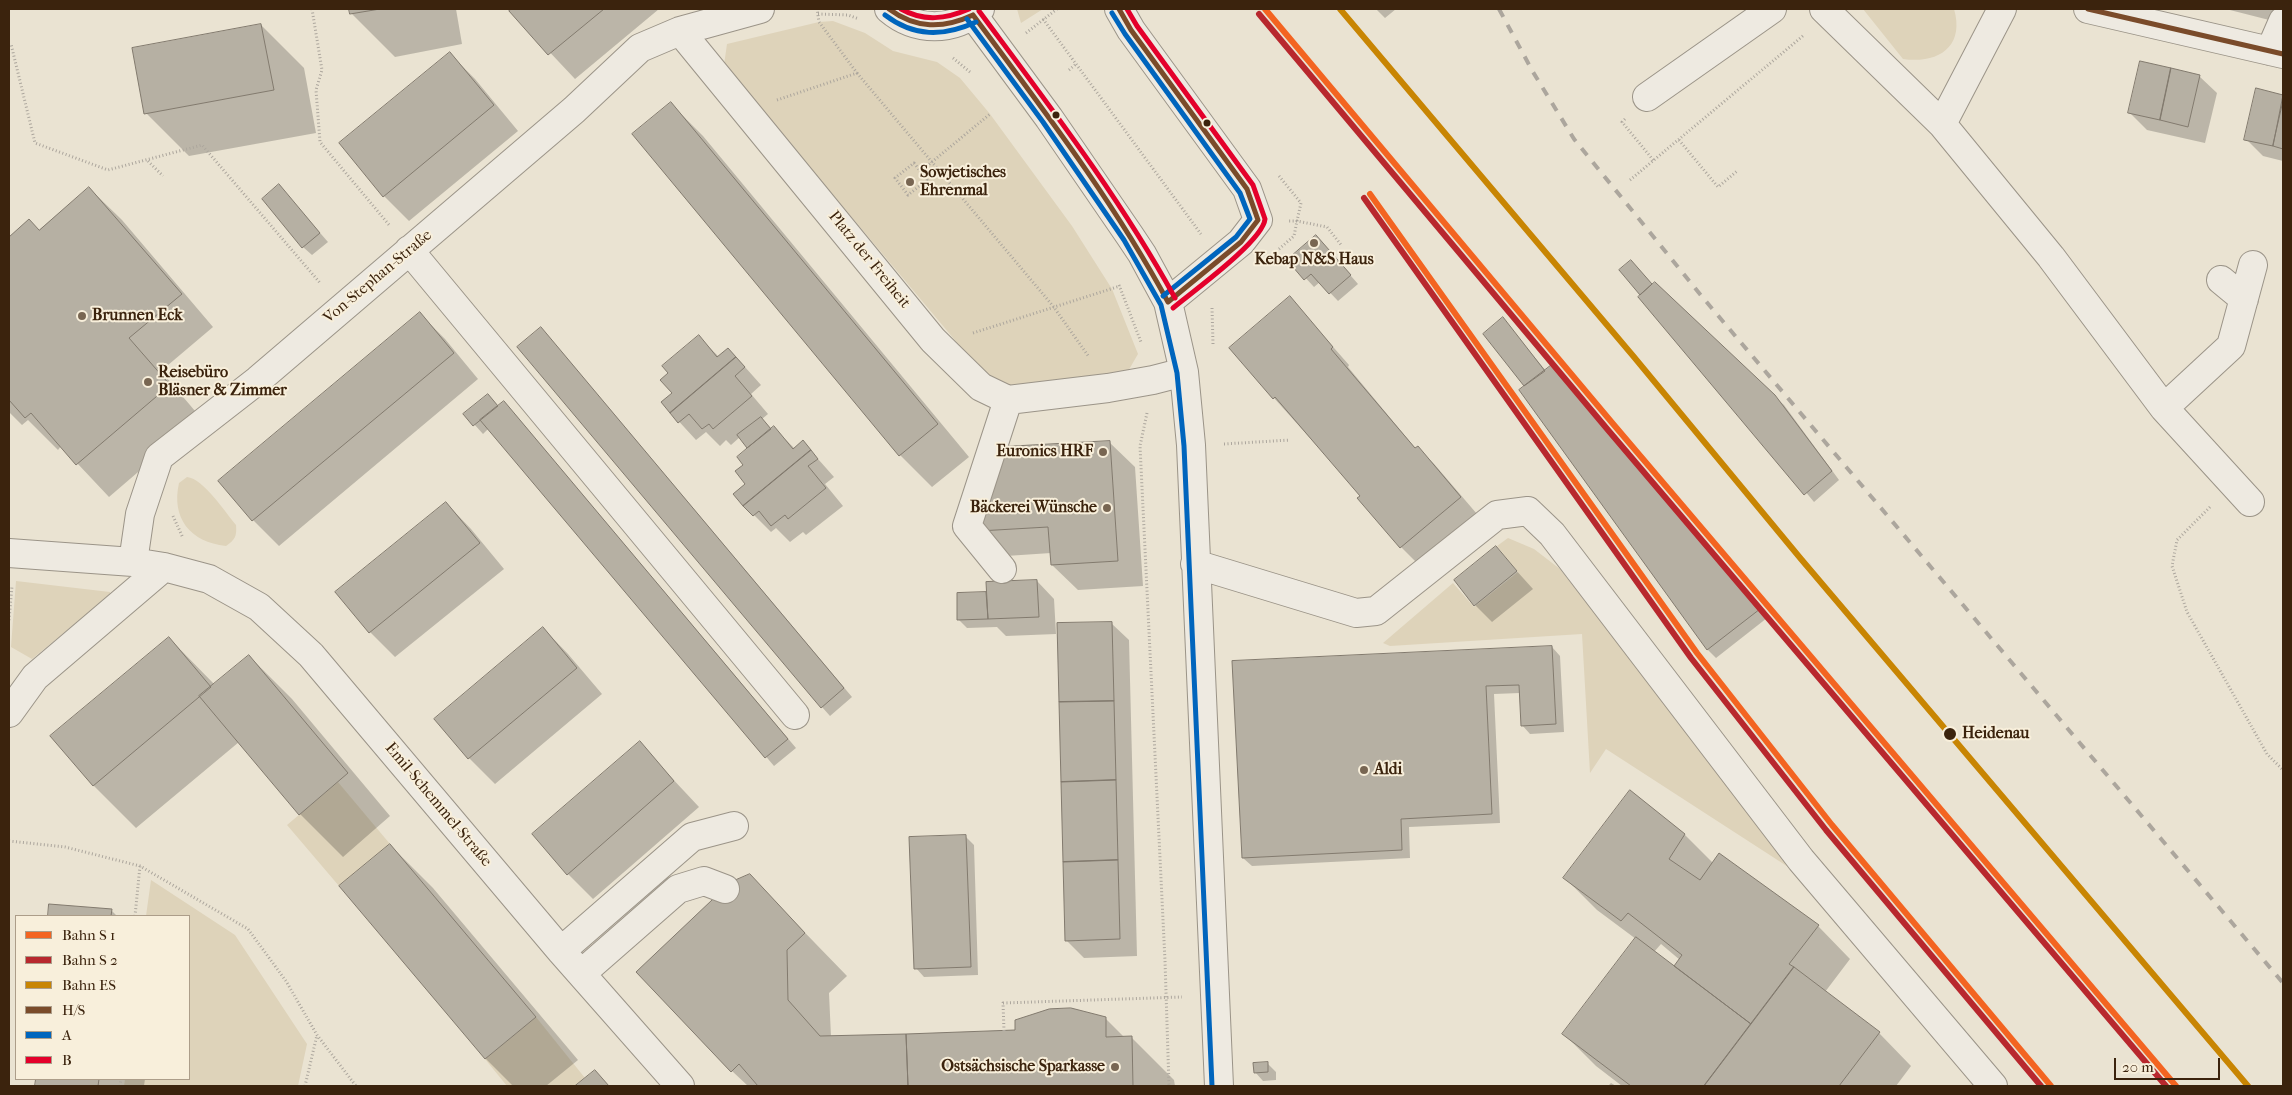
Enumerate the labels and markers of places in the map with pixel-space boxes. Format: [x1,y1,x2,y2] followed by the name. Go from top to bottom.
[1051,110,1061,120] unlabelled marker
[1202,118,1212,128] unlabelled marker
[920,163,1006,201] place label: Sowjetisches Ehrenmal
[904,176,916,188] marker: Sowjetisches Ehrenmal
[1308,237,1320,249] marker: Kebap N&S Haus
[1254,250,1374,270] place label: Kebap N&S Haus
[92,306,182,326] place label: Brunnen Eck
[76,310,88,322] marker: Brunnen Eck
[158,363,287,401] place label: Reisebüro Bläsner & Zimmer
[142,376,154,388] marker: Reisebüro Bläsner & Zimmer
[996,442,1093,462] place label: Euronics HRF
[1097,446,1109,458] marker: Euronics HRF
[970,498,1097,518] place label: Bäckerei Wünsche
[1101,502,1113,514] marker: Bäckerei Wünsche
[1962,724,2029,744] place label: Heidenau
[1942,726,1958,742] marker: Heidenau
[1374,760,1402,780] place label: Aldi
[1358,764,1370,776] marker: Aldi
[941,1057,1105,1077] place label: Ostsächsische Sparkasse
[1109,1061,1121,1073] marker: Ostsächsische Sparkasse

